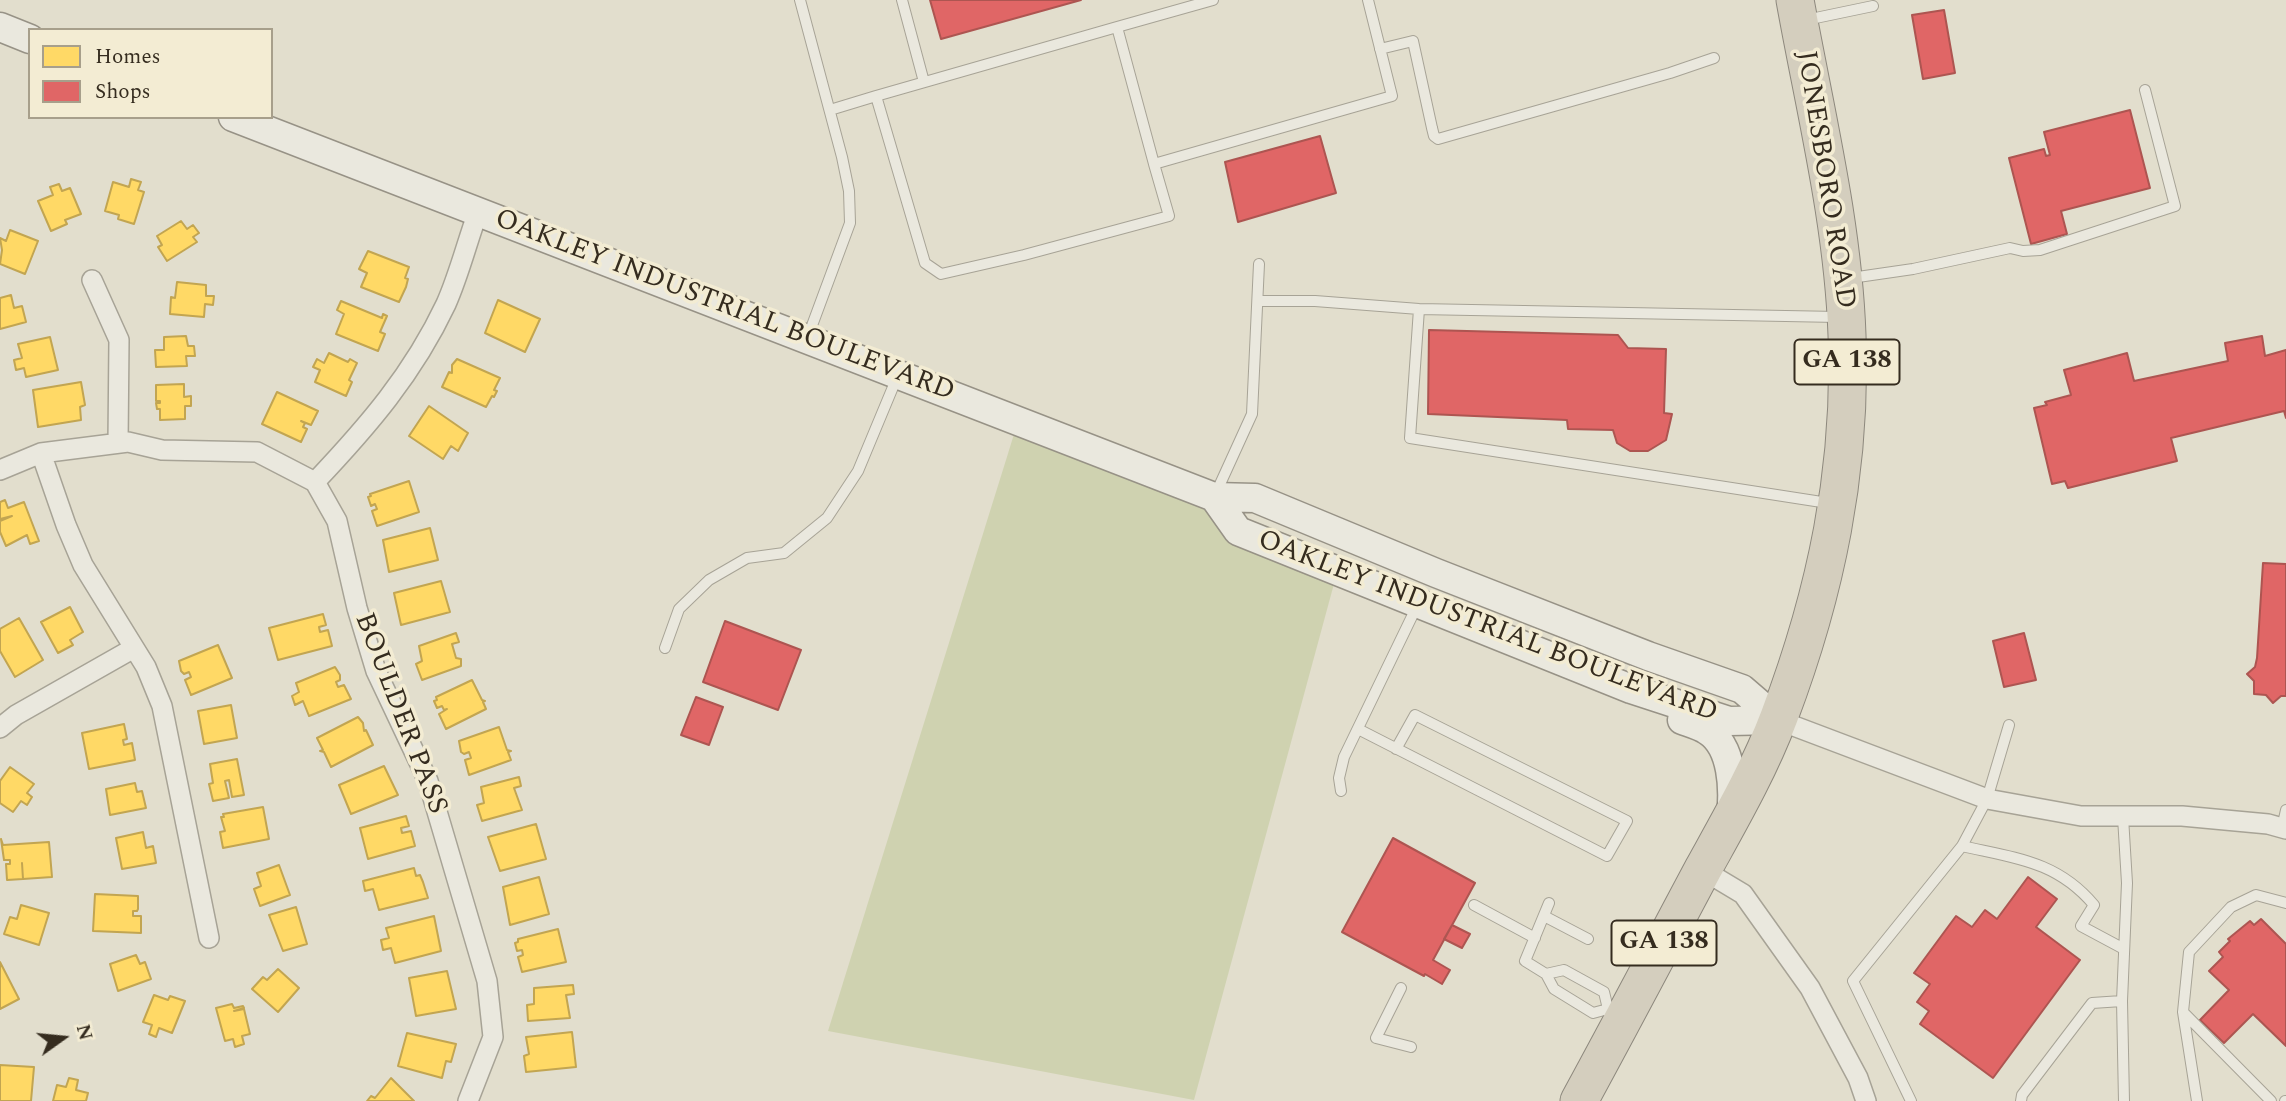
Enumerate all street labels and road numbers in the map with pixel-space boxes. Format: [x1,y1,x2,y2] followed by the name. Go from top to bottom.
[1787,49,1861,311] street label: JONESBORO ROAD
[489,204,959,410] street label: OAKLEY INDUSTRIAL BOULEVARD
[1794,340,1899,384] road number: GA 138
[1252,525,1722,731] street label: OAKLEY INDUSTRIAL BOULEVARD
[345,609,453,819] street label: BOULDER PASS
[1612,920,1716,966] road number: GA 138

